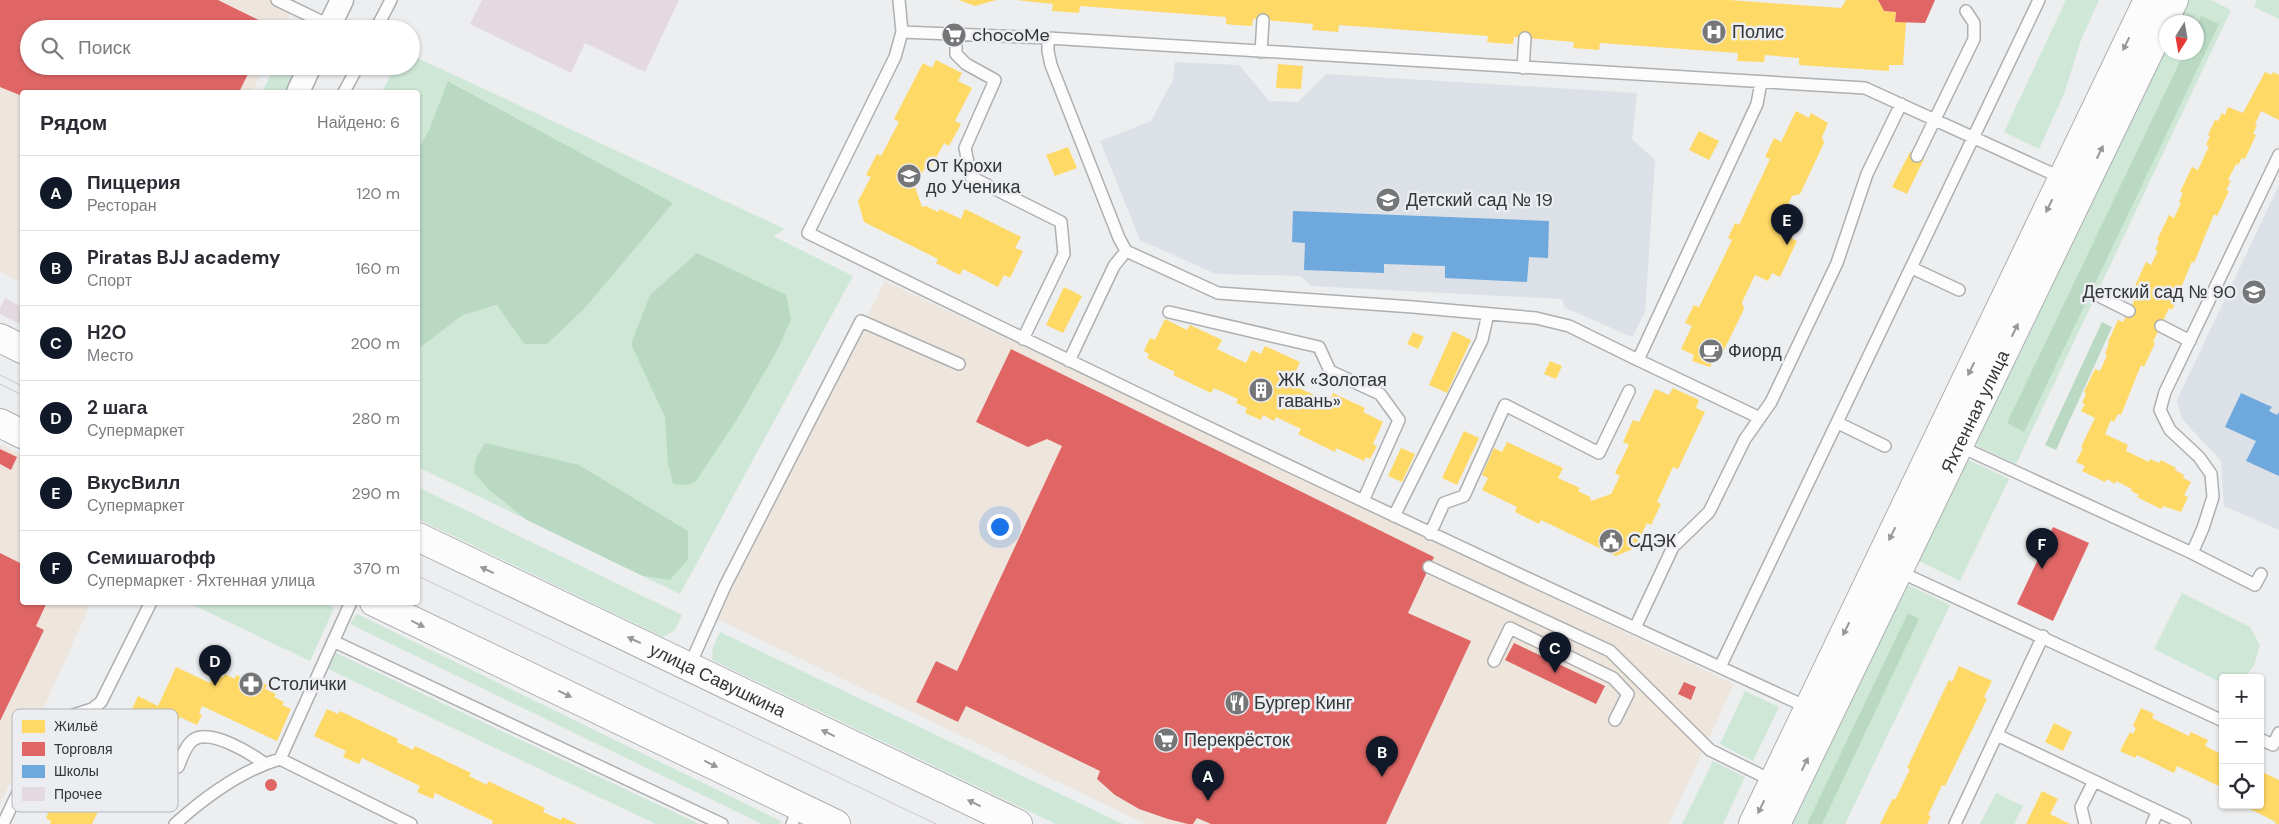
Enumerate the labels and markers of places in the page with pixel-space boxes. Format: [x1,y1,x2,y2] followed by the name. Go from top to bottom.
[1701,19,1727,45] hospital icon: Полис
[1732,20,1784,44] place label: Полис
[941,22,967,48] supermarket icon: chocoMe
[972,23,1050,47] place label: chocoMe
[926,154,1021,199] place label: От Крохи до Ученика
[896,163,922,189] school or university icon: От Крохи до Ученика
[1375,187,1401,213] school or university icon: Детский сад № 19
[1406,188,1553,212] place label: Детский сад № 19
[1771,204,1803,245] pin: E
[2241,279,2267,305] school or university icon: Детский сад № 90
[2083,280,2236,304] place label: Детский сад № 90
[1698,338,1724,364] cafe icon: Фиорд
[1728,339,1782,363] place label: Фиорд
[1278,368,1387,413] place label: ЖК «Золотая гавань»
[1248,377,1274,403] building icon: ЖК «Золотая гавань»
[1598,528,1624,554] public building icon: СДЭК
[2026,528,2058,569] pin: F
[1628,529,1677,553] place label: СДЭК
[1539,632,1571,673] pin: C
[199,645,231,686] pin: D
[238,671,264,697] pharmacy icon: Столички
[268,672,347,696] place label: Столички
[1224,690,1250,716] restaurant icon: Бургер Кинг
[1254,691,1353,715] place label: Бургер Кинг
[1153,727,1179,753] supermarket icon: Перекрёсток
[1184,728,1290,752] place label: Перекрёсток
[1366,736,1398,777] pin: B
[1192,760,1224,801] pin: A

